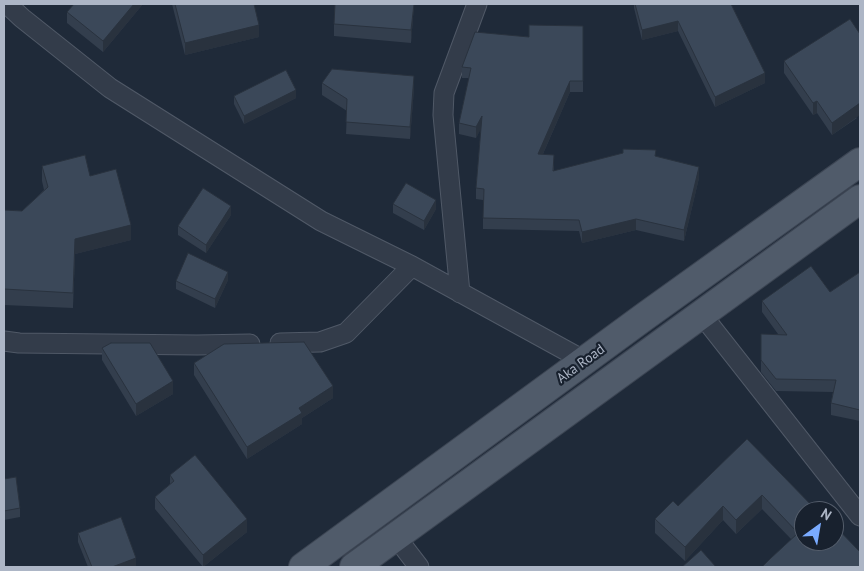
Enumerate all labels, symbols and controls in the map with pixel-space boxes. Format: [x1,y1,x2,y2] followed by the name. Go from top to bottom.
[554,341,608,387] street label: Aka Road
[794,501,844,551] north arrow
[818,504,835,524] text: N

